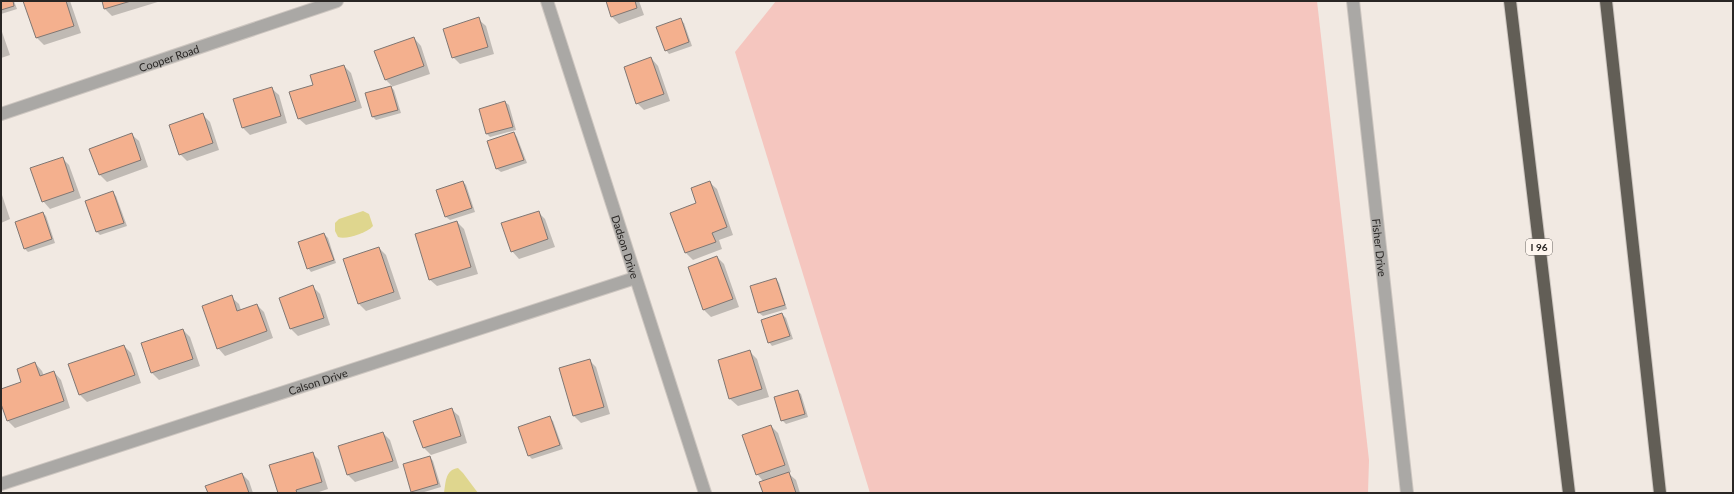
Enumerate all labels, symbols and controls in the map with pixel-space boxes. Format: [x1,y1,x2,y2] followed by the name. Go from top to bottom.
[137,41,201,74] street label: Cooper Road
[610,213,642,280] street label: Dadson Drive
[1370,218,1390,277] street label: Fisher Drive
[1526,239,1552,255] road number: I 96
[286,365,349,397] street label: Calson Drive

